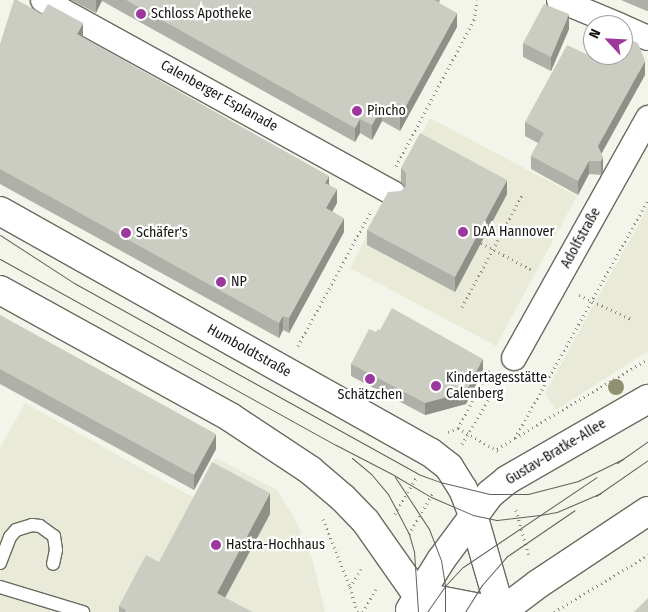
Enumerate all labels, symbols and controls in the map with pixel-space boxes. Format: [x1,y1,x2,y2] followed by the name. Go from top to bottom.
[151,6,252,22] place label: Schloss Apotheke
[135,8,147,20] marker: Schloss Apotheke
[583,15,633,65] north arrow
[585,26,604,41] text: N
[158,57,280,135] street label: Calenberger Esplanade
[367,103,406,119] place label: Pincho
[351,105,363,117] marker: Pincho
[558,205,604,271] street label: Adolfstraße
[473,224,554,240] place label: DAA Hannover
[136,225,188,241] place label: Schäfer's
[457,226,469,238] marker: DAA Hannover
[120,227,132,239] marker: Schäfer's
[231,274,247,290] place label: NP
[215,276,227,288] marker: NP
[204,321,294,381] street label: Humboldtstraße
[446,370,547,402] place label: Kindertagesstätte Calenberg
[364,373,376,385] marker: Schätzchen
[430,380,442,392] marker: Kindertagesstätte Calenberg
[338,387,402,403] place label: Schätzchen
[503,415,609,489] street label: Gustav-Bratke-Allee
[226,537,325,553] place label: Hastra-Hochhaus
[210,539,222,551] marker: Hastra-Hochhaus

